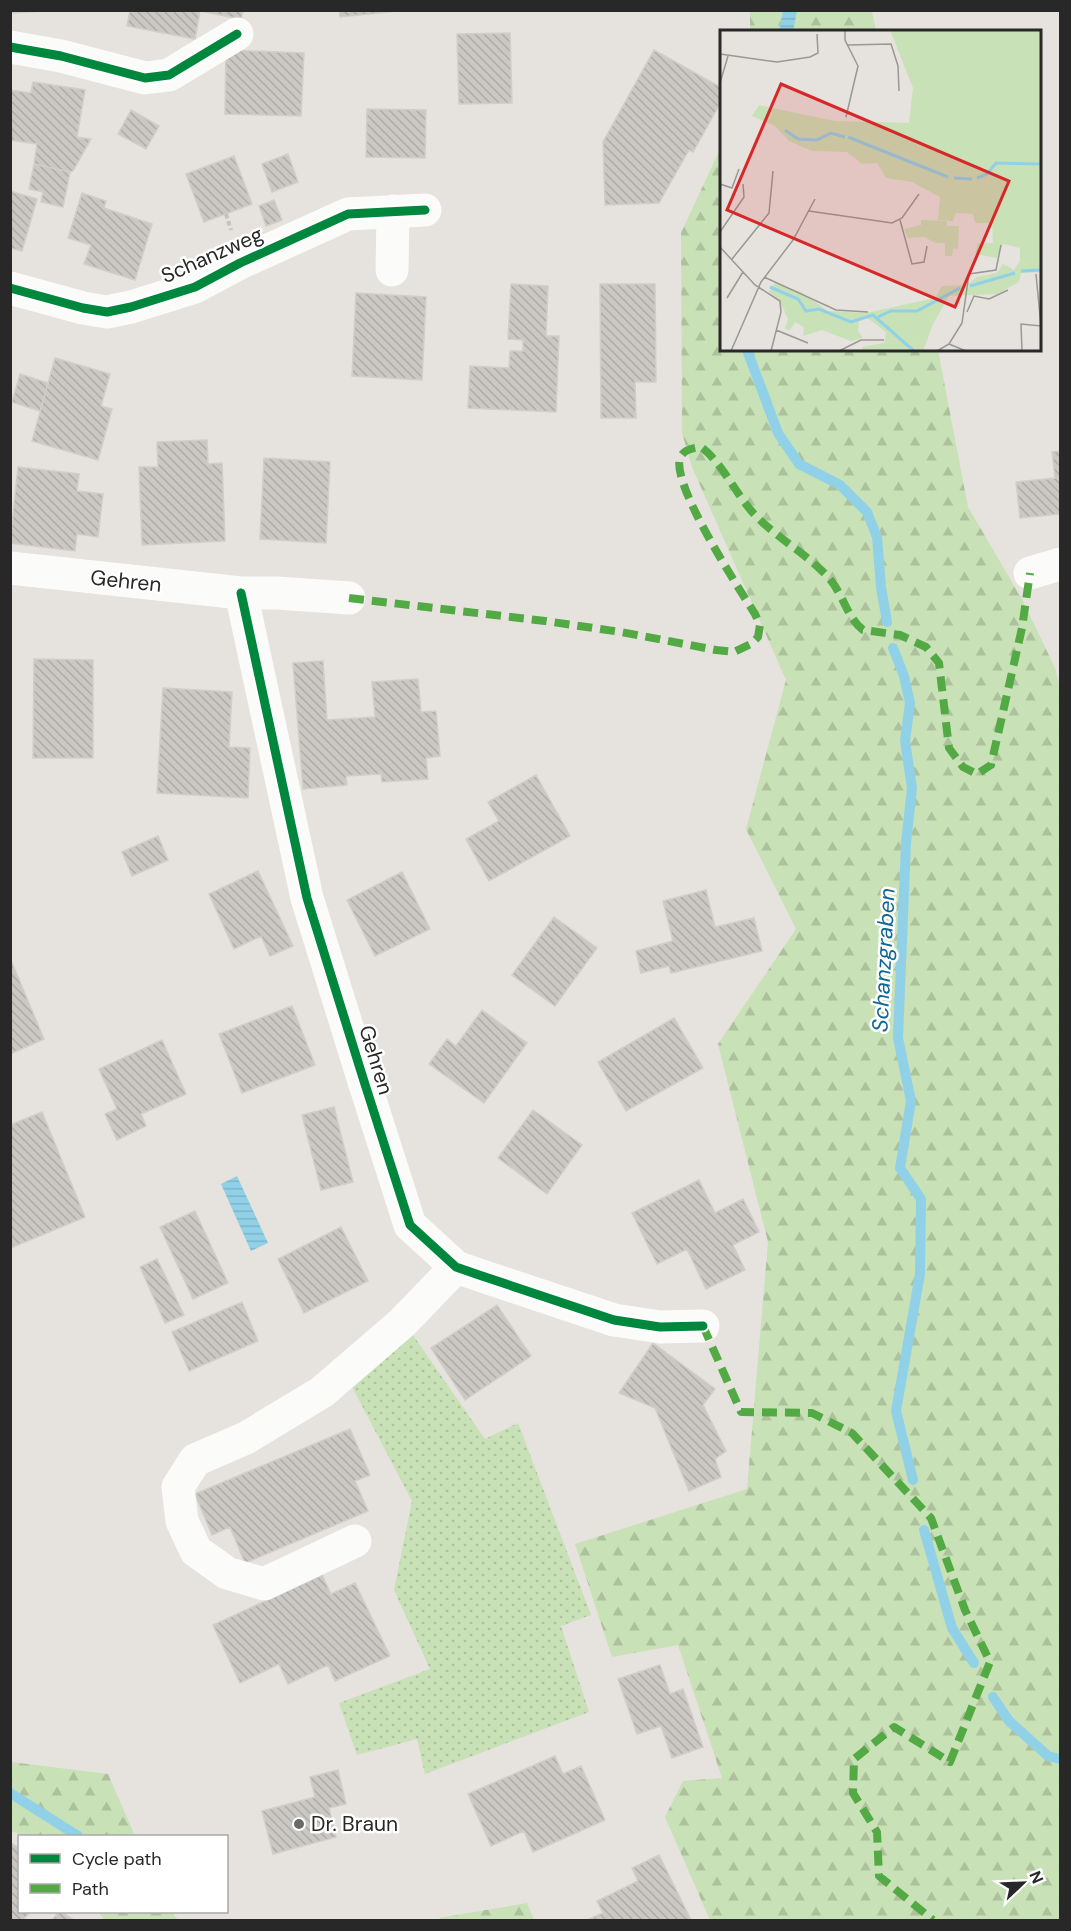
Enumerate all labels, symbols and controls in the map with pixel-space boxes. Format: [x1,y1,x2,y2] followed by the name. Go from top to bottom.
[720,30,1041,351] inset map
[157,220,268,290] street label: Schanzweg
[89,563,163,599] street label: Gehren
[865,887,902,1033] water label: Schanzgraben
[352,1022,400,1098] street label: Gehren
[311,1810,398,1838] place label: Dr. Braun
[292,1817,306,1831] marker: Dr. Braun
[18,1835,228,1913] legend
[72,1847,162,1871] text: Cycle path
[993,1853,1053,1913] north arrow
[1024,1868,1048,1887] text: N
[72,1877,109,1901] text: Path

